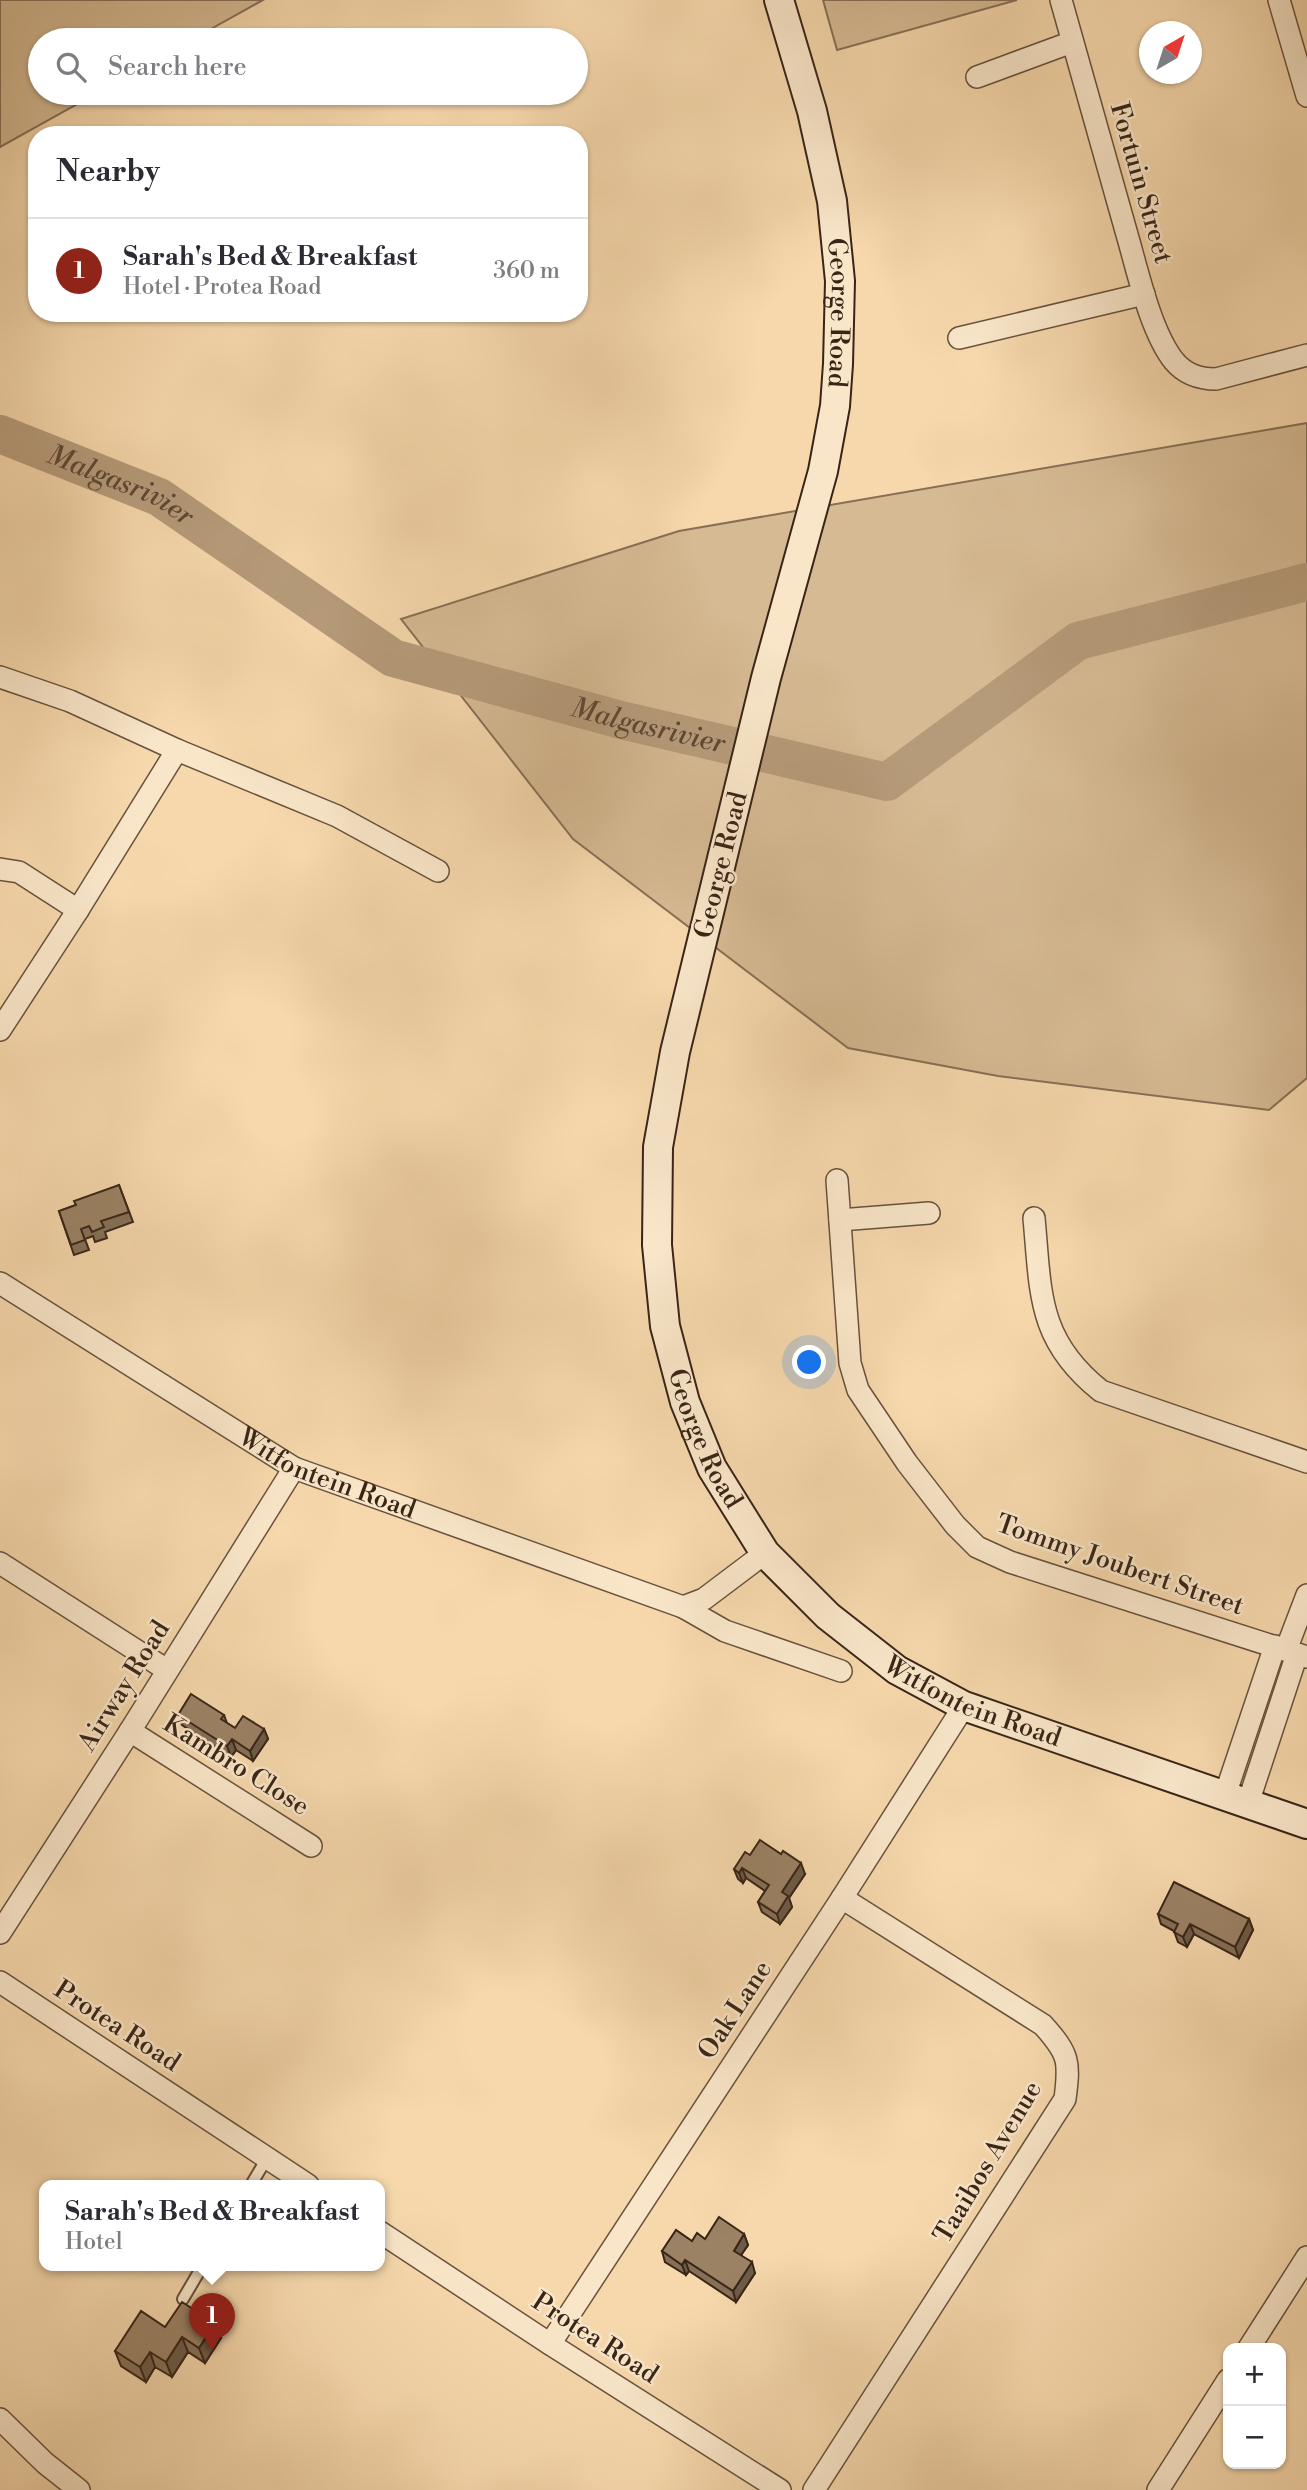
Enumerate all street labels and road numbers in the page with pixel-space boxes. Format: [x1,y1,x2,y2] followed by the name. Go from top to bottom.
[1103,99,1179,267] street label: Fortuin Street
[820,236,856,389] street label: George Road
[687,788,755,942] street label: George Road
[661,1365,749,1515] street label: George Road
[231,1420,420,1526] street label: Witfontein Road
[992,1508,1248,1622] street label: Tommy Joubert Street
[71,1615,177,1758] street label: Airway Road
[876,1648,1065,1754] street label: Witfontein Road
[157,1707,315,1823] street label: Kambro Close
[691,1955,779,2065] street label: Oak Lane
[48,1973,186,2079] street label: Protea Road
[927,2075,1049,2249] street label: Taaibos Avenue
[526,2285,664,2391] street label: Protea Road

